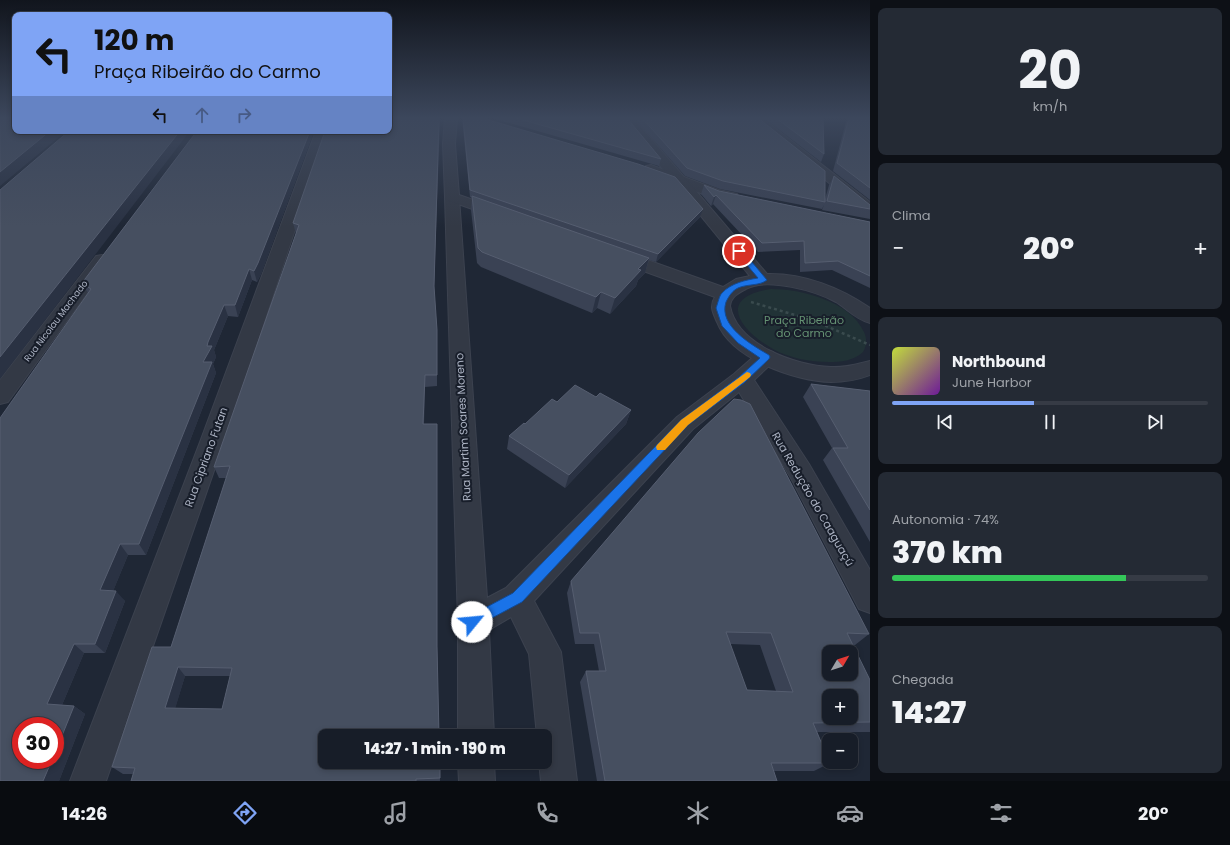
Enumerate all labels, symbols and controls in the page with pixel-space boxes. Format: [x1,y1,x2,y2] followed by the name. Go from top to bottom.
[94,21,174,60] text: 120 m
[28,28,80,80] icon: left
[1018,34,1082,107] text: 20
[94,59,321,84] text: Praça Ribeirão do Carmo
[1033,97,1067,116] text: km/h
[149,104,171,126] icon: left
[191,104,213,126] icon: ahead
[233,104,255,126] icon: right
[892,206,931,225] text: Clima
[1023,227,1074,270] text: 20°
[892,233,904,264] text: −
[1193,233,1208,264] text: +
[722,234,756,268] pin
[728,240,750,262] icon: arrive
[21,278,91,364] street label: Rua Nicolau Machado
[764,312,844,341] park label: Praça Ribeirão do Carmo
[952,351,1046,372] text: Northbound
[451,353,475,501] street label: Rua Martim Soares Moreno
[952,373,1032,392] text: June Harbor
[181,405,231,509] street label: Rua Cipriano Futan
[934,411,956,433] icon: previous
[1039,411,1061,433] icon: pause
[1144,411,1166,433] icon: next
[768,429,858,569] street label: Rua Redução do Caaguaçú
[892,510,999,529] text: Autonomia · 74%
[892,531,1003,574] text: 370 km
[451,601,493,643] position arrow
[822,645,858,681] north arrow
[822,645,858,769] map controls
[892,670,954,689] text: Chegada
[822,689,858,725] button: +
[892,691,966,734] text: 14:27
[12,717,64,769] speed limit sign: 30
[822,733,858,769] button: −
[364,738,506,759] text: 14:27 · 1 min · 190 m
[231,799,259,827] icon: directions
[382,799,410,827] icon: music
[533,799,561,827] icon: phone
[684,799,712,827] icon: climate
[836,799,864,827] icon: car
[987,799,1015,827] icon: filters
[62,801,107,826] text: 14:26
[1138,801,1168,826] text: 20°

